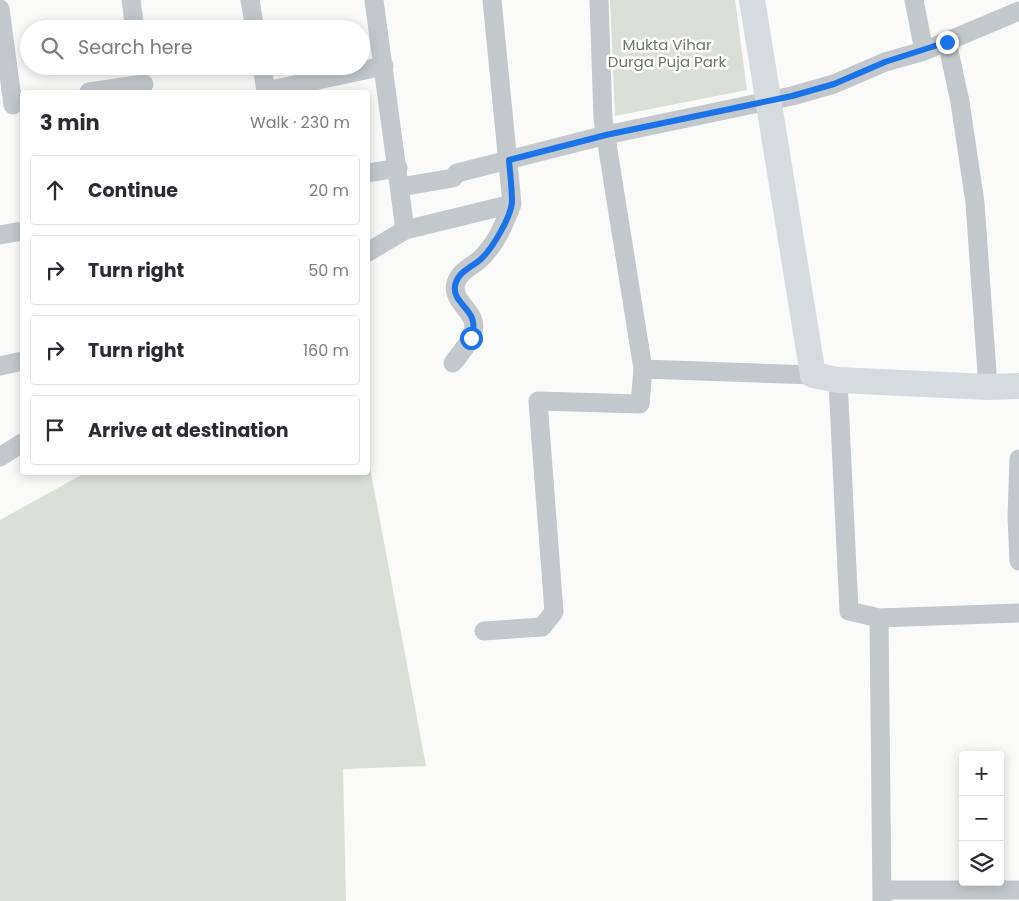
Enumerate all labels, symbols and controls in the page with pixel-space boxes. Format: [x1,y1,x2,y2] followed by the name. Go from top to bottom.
[20,20,370,75] search box
[936,31,959,54] route end
[38,34,66,62] icon: search
[78,34,192,61] text: Search here
[608,34,726,72] park label: Mukta Vihar Durga Puja Park
[40,108,100,137] text: 3 min
[250,111,350,134] text: Walk · 230 m
[41,176,69,204] icon: ahead
[88,177,178,204] text: Continue
[309,179,349,202] text: 20 m
[41,256,69,284] icon: right
[88,257,184,284] text: Turn right
[308,259,349,282] text: 50 m
[460,327,483,350] route start
[41,336,69,364] icon: right
[88,337,184,364] text: Turn right
[303,339,349,362] text: 160 m
[41,416,69,444] icon: arrive
[88,417,289,444] text: Arrive at destination
[959,751,1004,886] map controls
[959,751,1004,796] button: +
[959,796,1004,841] button: −
[959,841,1004,886] button: layers

